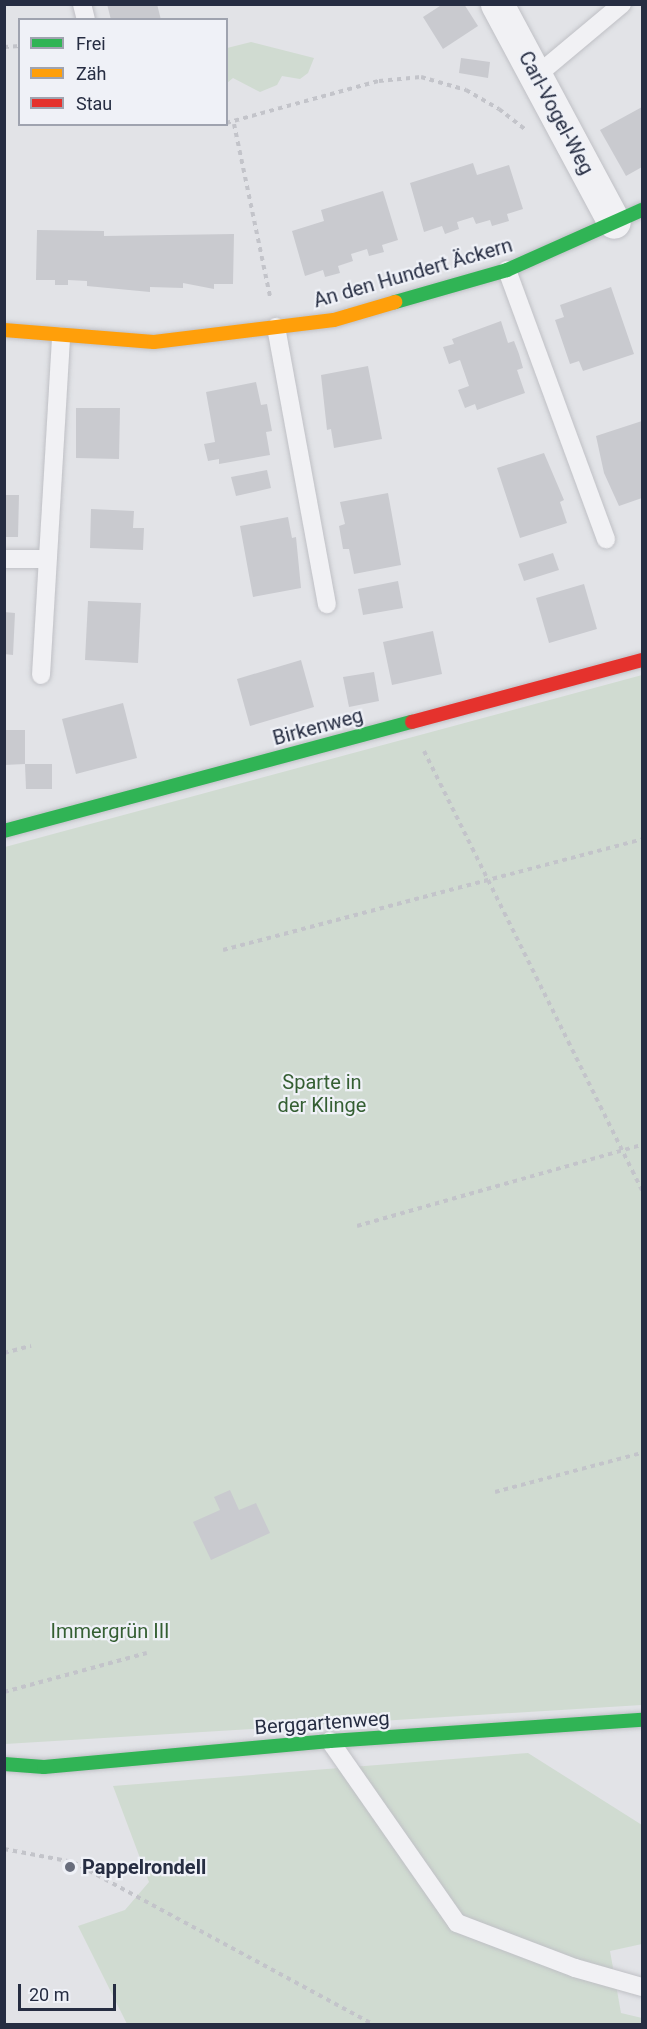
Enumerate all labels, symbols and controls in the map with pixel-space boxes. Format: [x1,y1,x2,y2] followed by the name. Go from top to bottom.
[18,18,228,126] legend
[76,33,106,54] text: Frei
[513,47,599,179] street label: Carl-Vogel-Weg
[76,63,107,84] text: Zäh
[76,93,112,114] text: Stau
[311,233,515,313] street label: An den Hundert Äckern
[270,703,366,751] street label: Birkenweg
[278,1070,366,1117] park label: Sparte in der Klinge
[50,1619,170,1643] park label: Immergrün III
[254,1706,390,1740] street label: Berggartenweg
[82,1855,206,1879] place label: Pappelrondell
[63,1860,77,1874] marker: Pappelrondell
[21,1972,118,2010] scale bar
[29,1984,69,2005] text: 20 m

